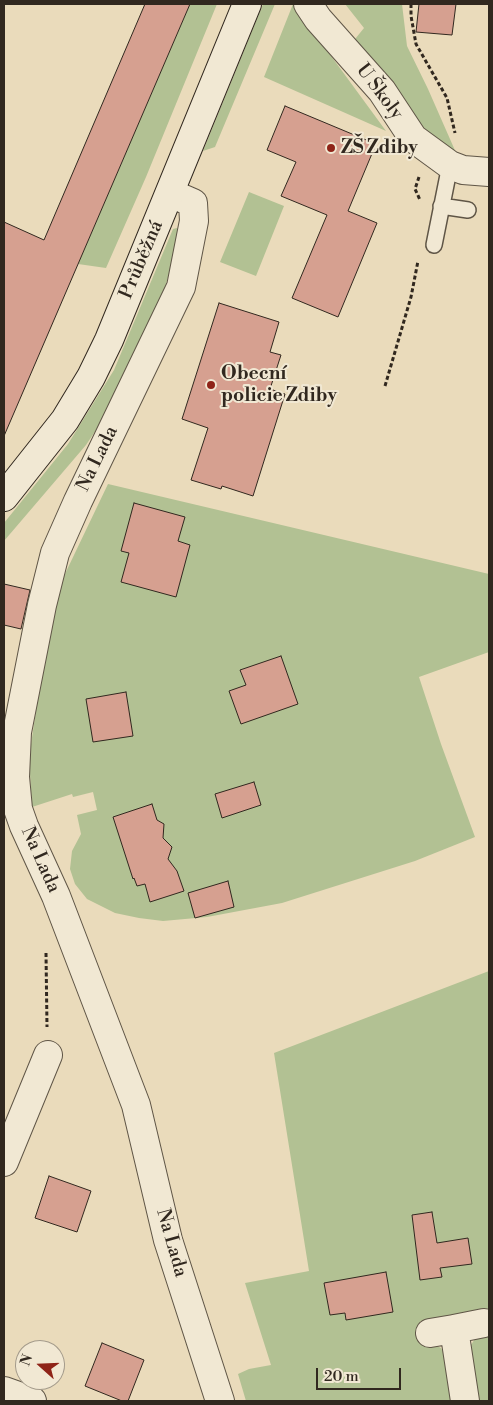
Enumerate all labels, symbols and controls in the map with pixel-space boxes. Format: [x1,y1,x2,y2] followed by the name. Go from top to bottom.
[351,60,407,124] street label: U Školy
[341,137,418,159] place label: ZŠ Zdiby
[325,142,337,154] marker: ZŠ Zdiby
[115,217,169,303] street label: Průběžná
[221,363,337,407] place label: Obecní policie Zdiby
[205,379,217,391] marker: Obecní policie Zdiby
[72,423,124,495] street label: Na Lada
[15,823,65,897] street label: Na Lada
[150,1206,192,1280] street label: Na Lada
[15,1340,65,1390] north arrow
[16,1352,37,1369] text: N
[318,1358,403,1390] scale bar
[324,1367,359,1386] text: 20 m

